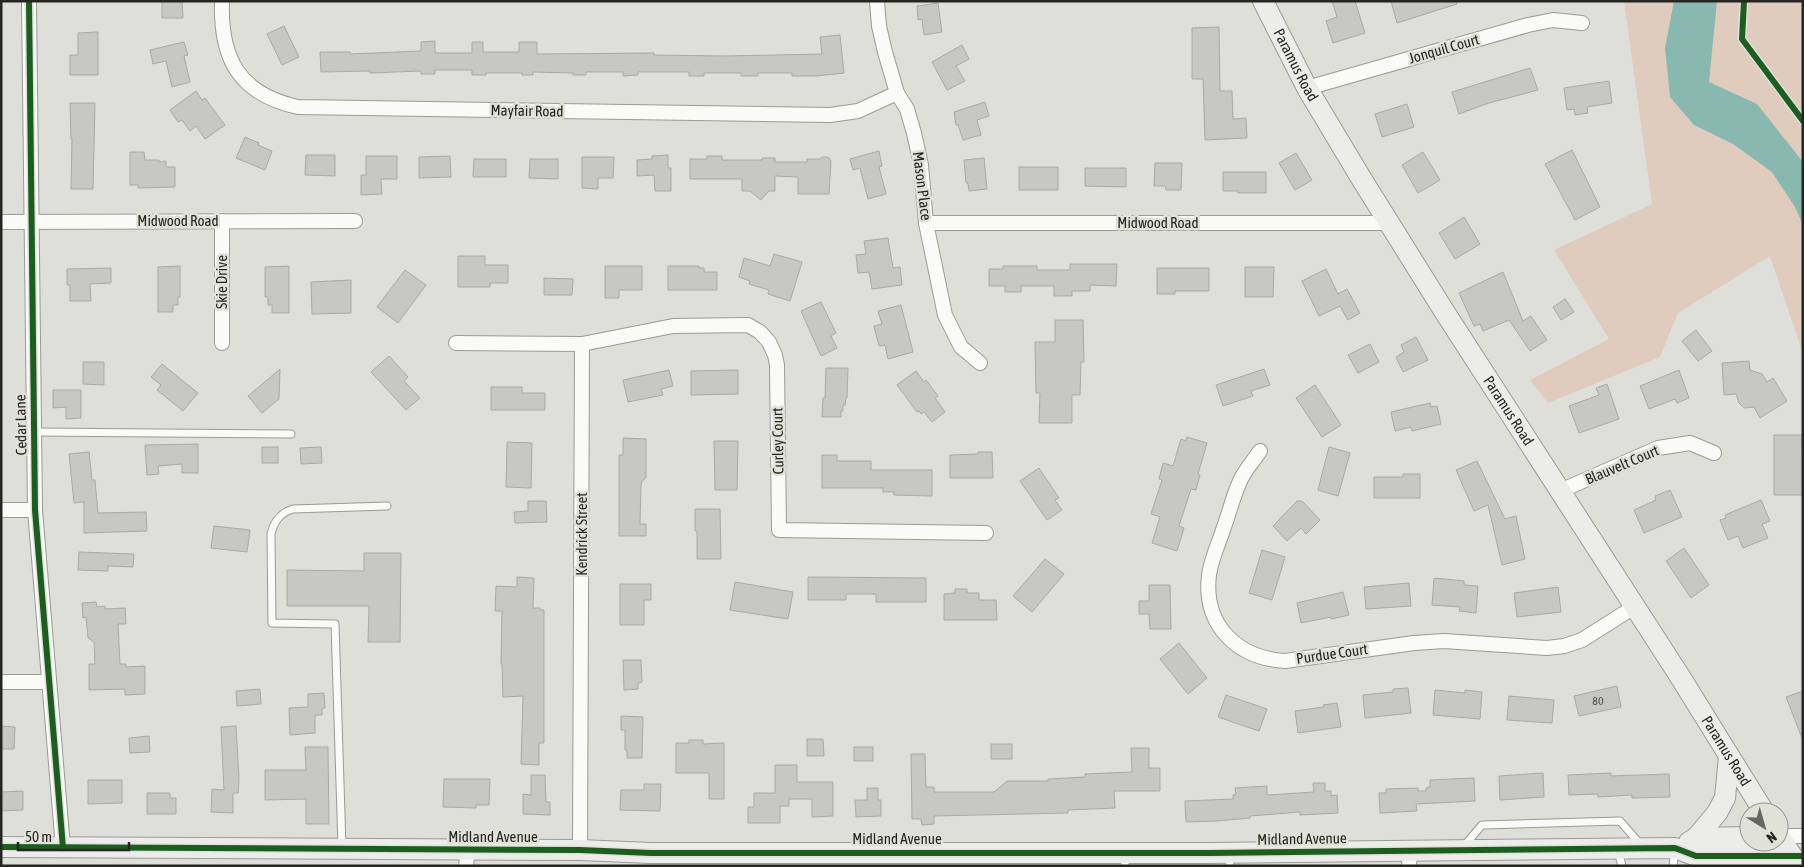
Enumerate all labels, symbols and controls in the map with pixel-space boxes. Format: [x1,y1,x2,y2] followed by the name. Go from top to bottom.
[1270,26,1322,104] street label: Paramus Road
[1407,30,1481,67] street label: Jonquil Court
[490,101,564,120] street label: Mayfair Road
[910,150,935,222] street label: Mason Place
[137,212,219,229] street label: Midwood Road
[1117,214,1199,231] street label: Midwood Road
[213,255,230,309] street label: Skie Drive
[1480,373,1537,448] street label: Paramus Road
[11,394,30,456] street label: Cedar Lane
[768,407,787,475] street label: Curley Court
[1583,441,1661,488] street label: Blauvelt Court
[573,492,590,576] street label: Kendrick Street
[1295,640,1369,667] street label: Purdue Court
[1592,694,1604,708] house number: 80
[1698,713,1755,789] street label: Paramus Road
[1739,802,1789,852] north arrow
[18,820,129,852] scale bar
[25,828,52,845] text: 50 m
[448,828,538,845] street label: Midland Avenue
[1257,829,1347,848] street label: Midland Avenue
[1764,829,1780,846] text: N
[852,830,942,847] street label: Midland Avenue

